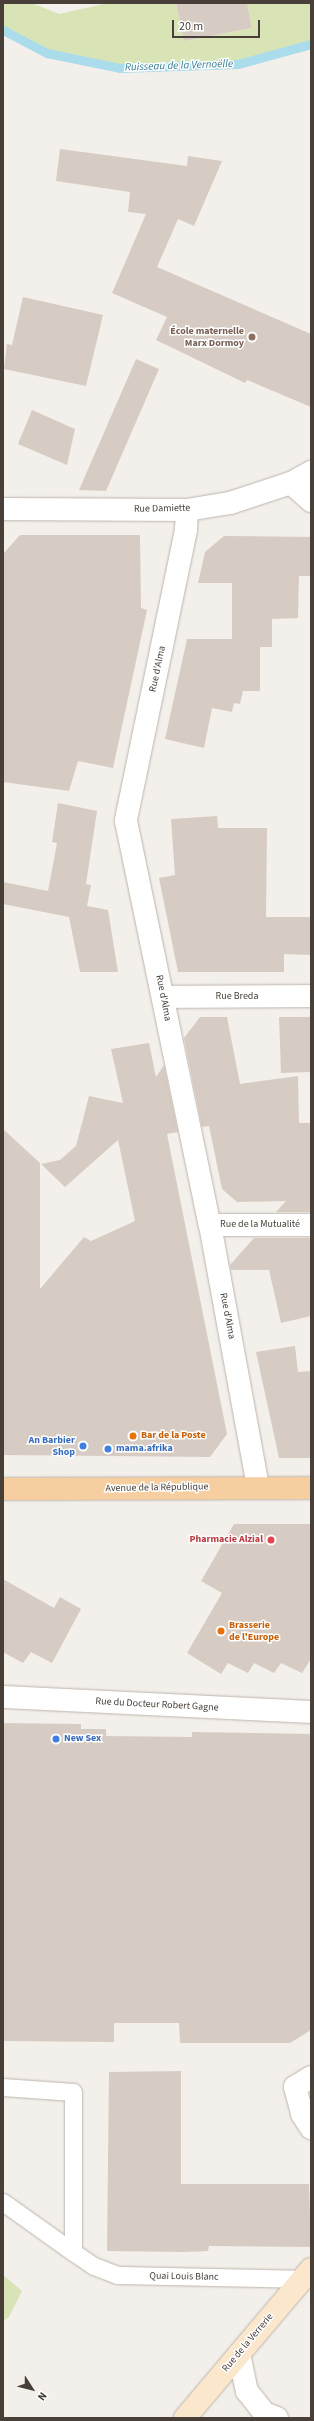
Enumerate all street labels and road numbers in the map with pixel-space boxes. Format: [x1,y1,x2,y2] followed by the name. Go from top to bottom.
[134,503,190,515] street label: Rue Damiette
[147,645,169,693] street label: Rue d'Alma
[153,974,173,1022] street label: Rue d'Alma
[216,991,258,1003] street label: Rue Breda
[220,1219,300,1231] street label: Rue de la Mutualité
[217,1292,237,1340] street label: Rue d'Alma
[105,1481,209,1495] street label: Avenue de la République
[95,1696,219,1714] street label: Rue du Docteur Robert Gagne
[149,2270,219,2284] street label: Quai Louis Blanc
[220,2311,276,2375] street label: Rue de la Verrerie

